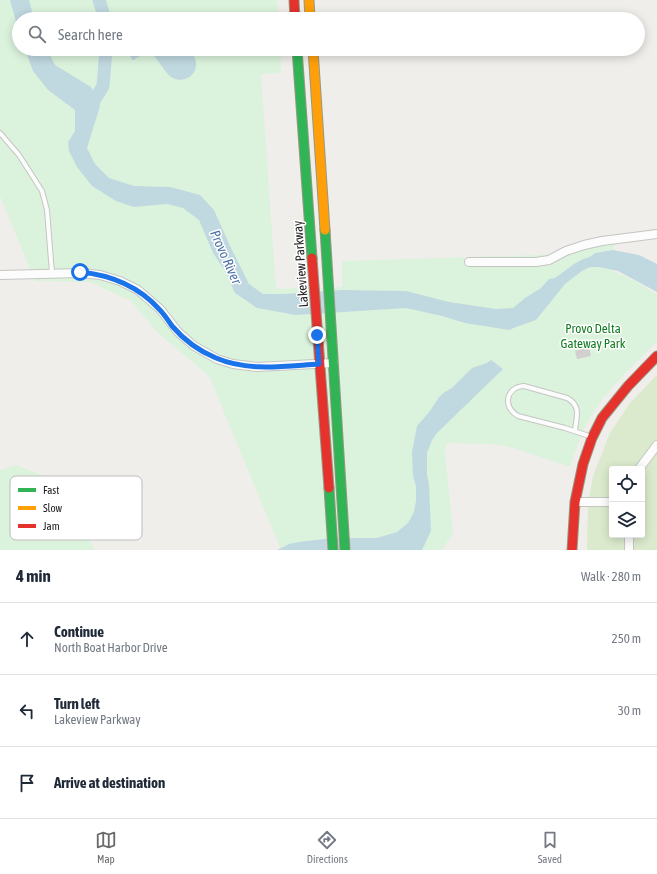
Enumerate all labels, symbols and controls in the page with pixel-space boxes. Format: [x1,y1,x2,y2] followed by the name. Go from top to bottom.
[12,12,645,56] search box
[26,23,48,45] icon: search
[58,26,123,43] text: Search here
[290,220,311,308] street label: Lakeview Parkway
[207,227,245,287] water label: Provo River
[71,263,89,281] route start
[561,321,626,351] park label: Provo Delta Gateway Park
[308,326,326,344] route end
[609,466,645,538] map controls
[609,466,645,502] button: locate
[10,476,142,540] legend
[43,484,59,496] text: Fast
[43,502,62,514] text: Slow
[609,502,645,538] button: layers
[43,520,60,532] text: Jam
[16,566,51,586] text: 4 min
[581,569,641,584] text: Walk · 280 m
[54,623,104,640] text: Continue
[16,628,38,650] icon: ahead
[612,631,641,646] text: 250 m
[54,640,168,655] text: North Boat Harbor Drive
[54,695,100,712] text: Turn left
[16,700,38,722] icon: left
[618,703,641,718] text: 30 m
[54,712,141,727] text: Lakeview Parkway
[16,772,38,794] icon: arrive
[54,774,165,791] text: Arrive at destination
[95,829,117,865] tab: Map
[307,829,348,865] tab: Directions
[538,829,562,865] tab: Saved

